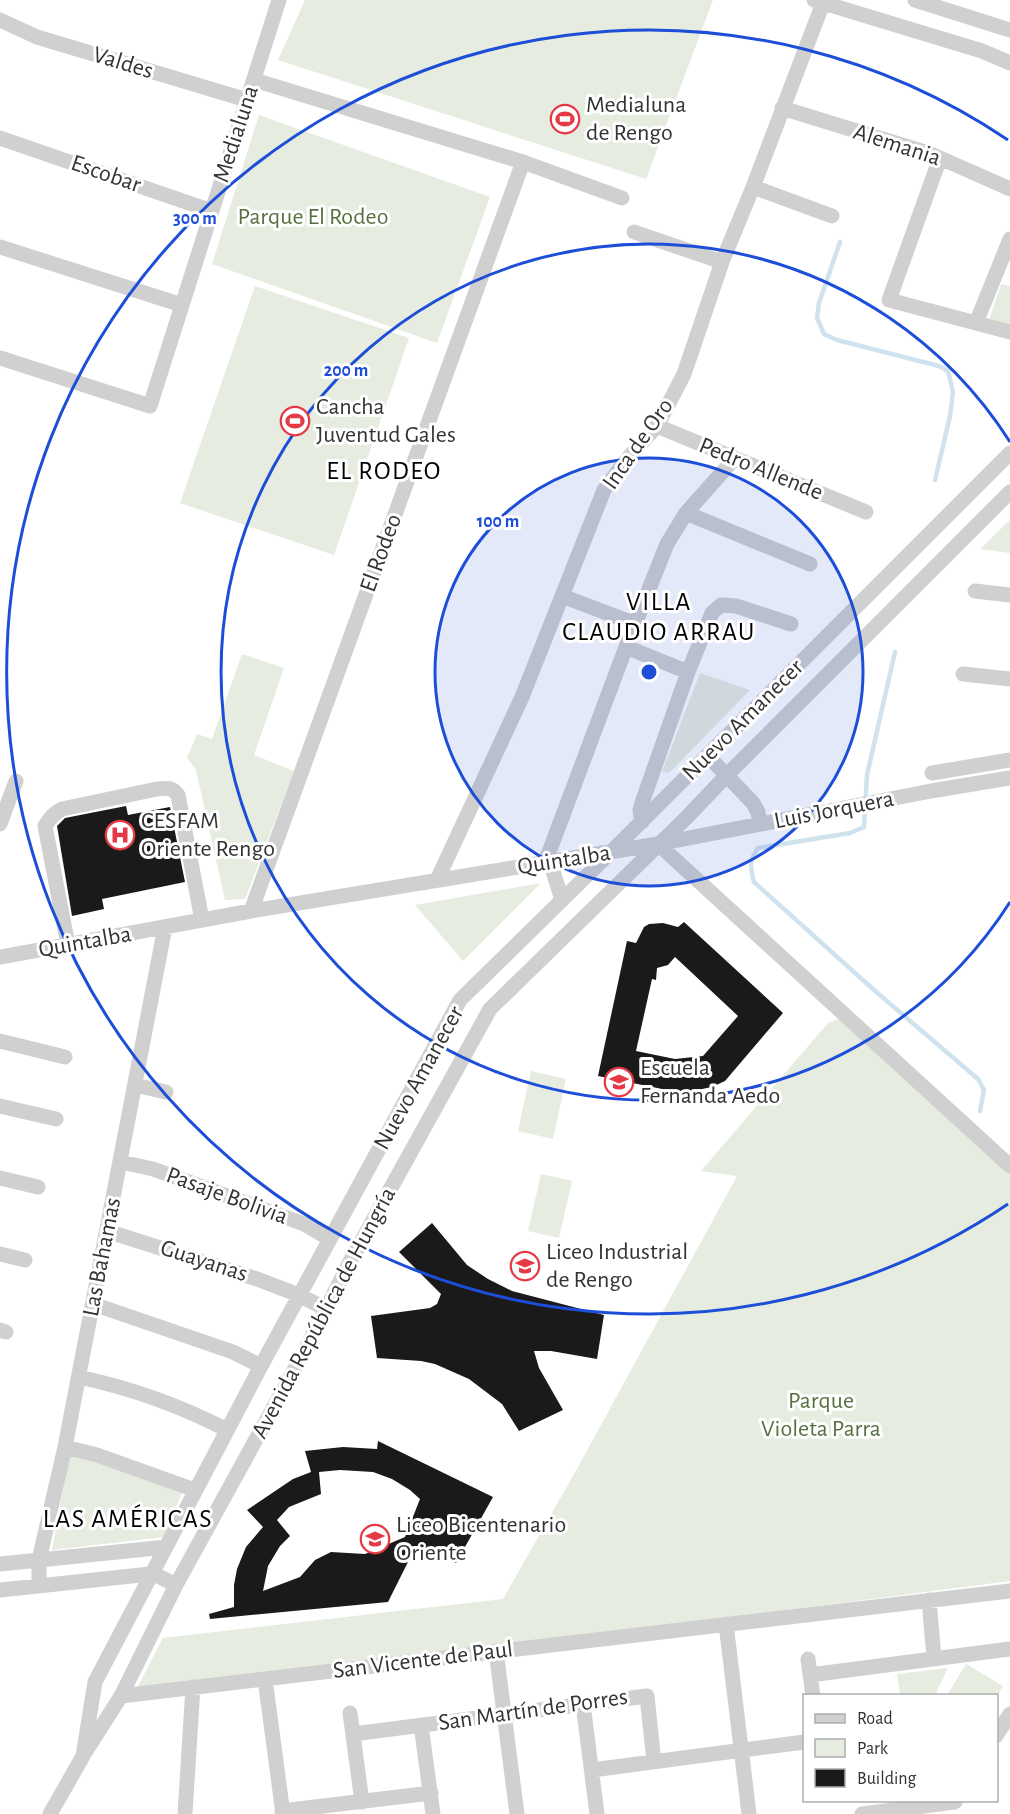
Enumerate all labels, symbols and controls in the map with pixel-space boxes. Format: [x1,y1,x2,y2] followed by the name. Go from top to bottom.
[90,43,156,83] street label: Valdes
[209,83,263,185] street label: Medialuna
[586,93,686,145] place label: Medialuna de Rengo
[549,103,581,135] sports icon: Medialuna de Rengo
[850,120,944,170] street label: Alemania
[68,151,144,197] street label: Escobar
[238,205,388,229] park label: Parque El Rodeo
[173,210,217,228] text: 300 m
[324,362,368,380] text: 200 m
[598,394,678,494] street label: Inca de Oro
[316,395,456,447] place label: Cancha Juventud Gales
[279,405,311,437] sports icon: Cancha Juventud Gales
[696,433,826,505] street label: Pedro Allende
[326,458,442,484] district label: EL RODEO
[356,511,406,595] street label: El Rodeo
[477,513,519,531] text: 100 m
[562,589,756,645] district label: VILLA CLAUDIO ARRAU
[678,655,808,785] street label: Nuevo Amanecer
[639,662,659,682] centre of rings
[772,787,896,833] street label: Luis Jorquera
[141,809,275,861] place label: CESFAM Oriente Rengo
[104,819,136,851] hospital icon: CESFAM Oriente Rengo
[516,841,612,879] street label: Quintalba
[37,922,133,962] street label: Quintalba
[370,1002,468,1154] street label: Nuevo Amanecer
[640,1056,780,1108] place label: Escuela Fernanda Aedo
[603,1066,635,1098] school or university icon: Escuela Fernanda Aedo
[163,1163,291,1229] street label: Pasaje Bolivia
[248,1184,400,1442] street label: Avenida República de Hungría
[79,1196,125,1318] street label: Las Bahamas
[157,1236,251,1286] street label: Guayanas
[546,1240,688,1292] place label: Liceo Industrial de Rengo
[509,1250,541,1282] school or university icon: Liceo Industrial de Rengo
[761,1389,881,1441] park label: Parque Violeta Parra
[43,1504,213,1532] district label: LAS AMÉRICAS
[396,1513,566,1565] place label: Liceo Bicentenario Oriente
[359,1523,391,1555] school or university icon: Liceo Bicentenario Oriente
[332,1637,514,1683] street label: San Vicente de Paul
[437,1685,629,1735] street label: San Martín de Porres
[803,1694,998,1802] legend
[857,1710,893,1728] text: Road
[857,1740,889,1758] text: Park
[857,1770,917,1788] text: Building

